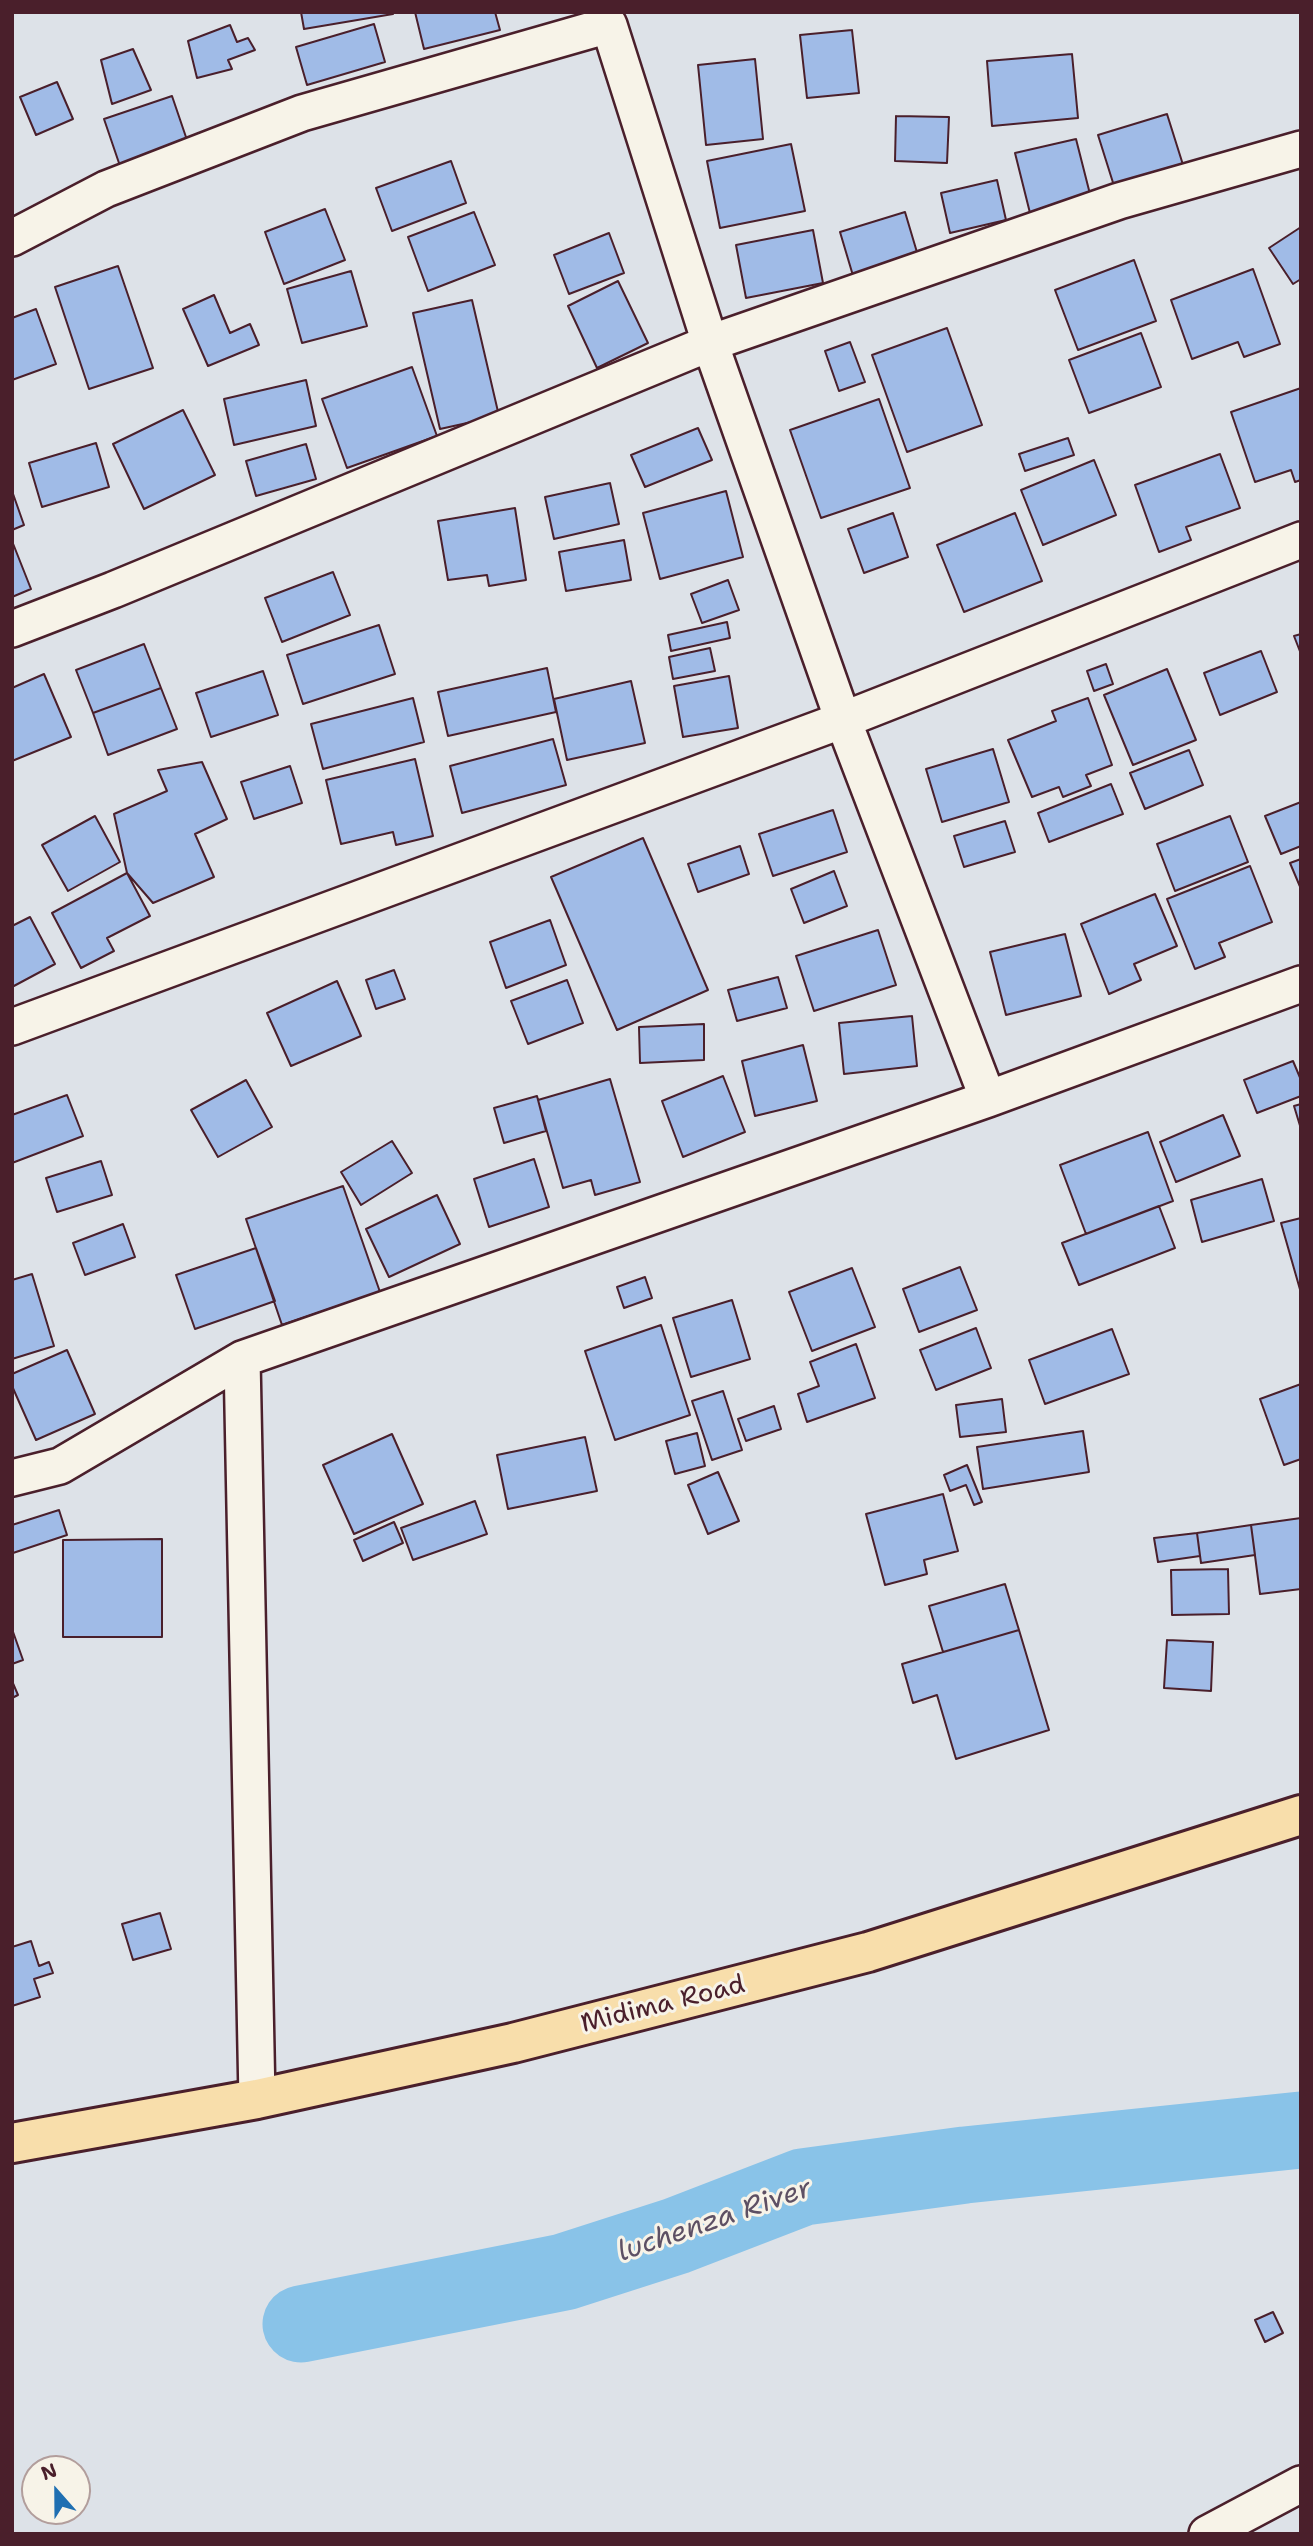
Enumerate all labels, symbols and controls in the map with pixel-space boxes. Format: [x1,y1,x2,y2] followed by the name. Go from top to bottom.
[578,1970,748,2040] street label: Midima Road
[614,2172,816,2270] water label: luchenza River
[21,2455,91,2525] north arrow
[38,2457,61,2486] text: N

